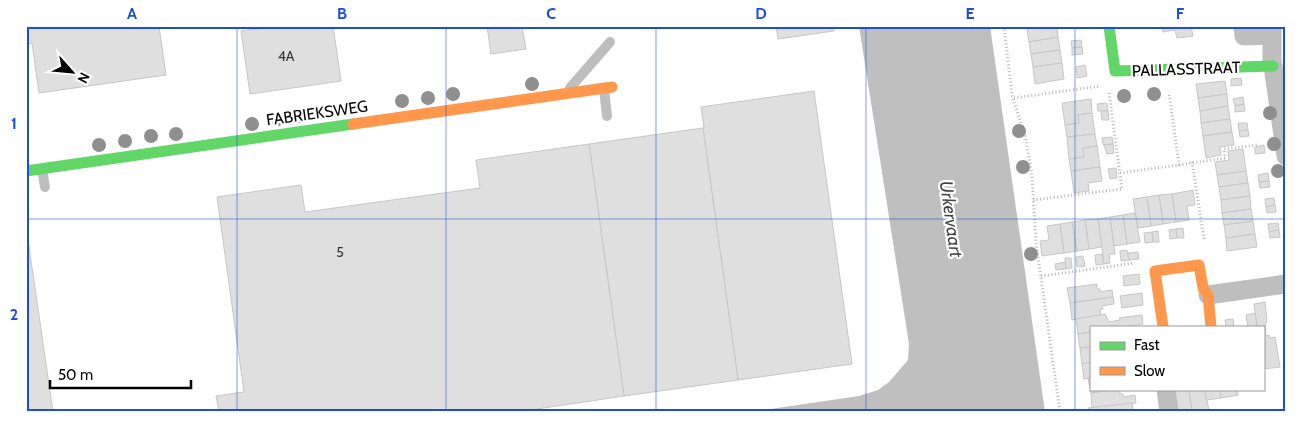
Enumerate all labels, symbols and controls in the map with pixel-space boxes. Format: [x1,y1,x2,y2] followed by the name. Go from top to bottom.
[127,4,137,23] text: A
[337,4,347,23] text: B
[546,4,556,23] text: C
[755,4,767,23] text: D
[965,4,975,23] text: E
[1176,4,1185,23] text: F
[278,47,295,65] house number: 4A
[48,48,98,98] north arrow
[1131,58,1241,80] street label: PALLASSTRAAT
[73,69,94,86] text: N
[265,96,369,130] street label: FABRIEKSWEG
[11,114,17,133] text: 1
[935,179,967,259] water label: Urkervaart
[336,243,344,261] house number: 5
[10,305,18,324] text: 2
[1090,326,1264,390] legend
[1134,336,1159,354] text: Fast
[50,358,191,390] scale bar
[1134,362,1165,380] text: Slow
[58,366,93,384] text: 50 m

